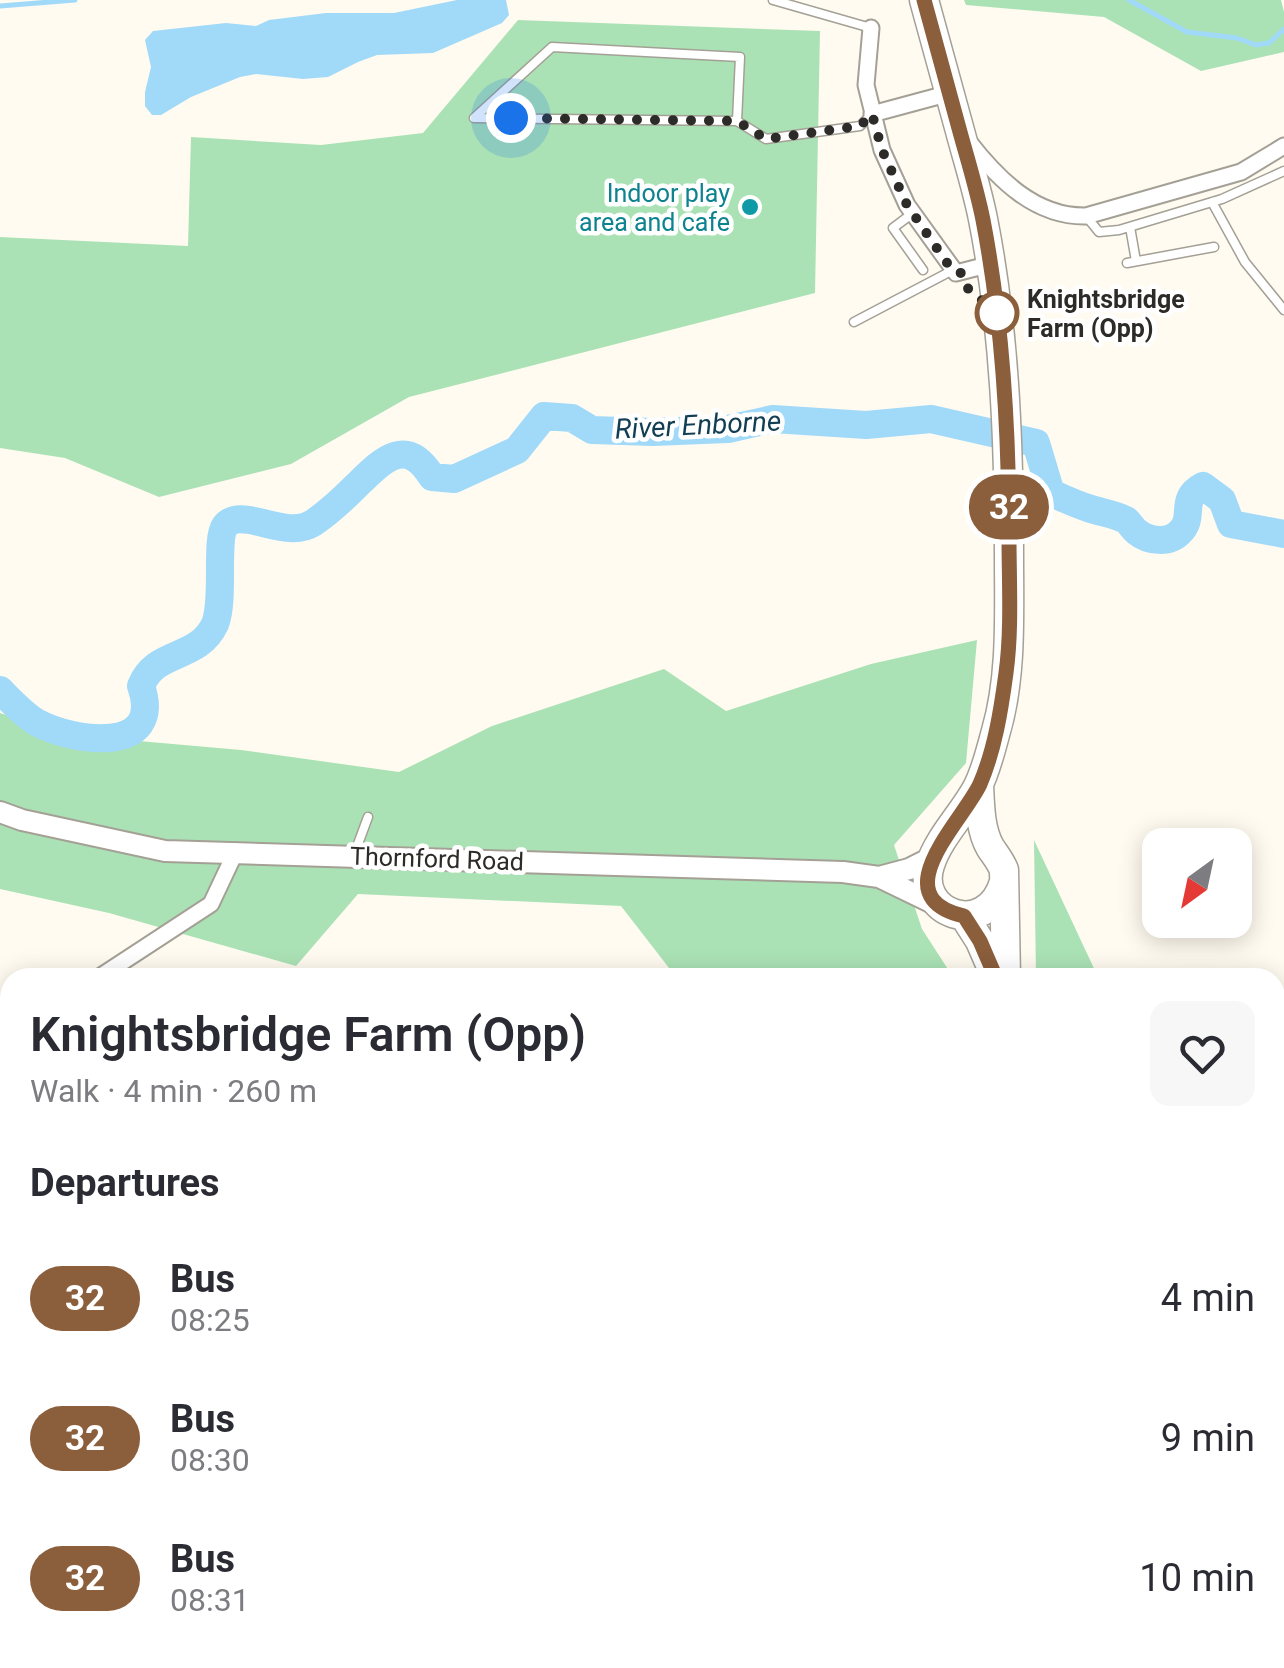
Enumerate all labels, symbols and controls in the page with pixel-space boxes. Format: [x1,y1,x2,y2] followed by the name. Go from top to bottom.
[486,93,536,143] your location
[579,179,730,237] place label: Indoor play area and cafe
[739,196,761,218] marker: Indoor play area and cafe
[1027,285,1185,343] place label: Knightsbridge Farm (Opp)
[976,292,1018,334] marker: Knightsbridge Farm (Opp)
[614,404,782,446] water label: River Enborne
[964,474,1054,540] line badge: 32
[989,487,1029,528] text: 32
[1142,828,1252,938] north arrow
[1142,828,1252,938] map controls
[350,841,524,877] street label: Thornford Road
[1150,1001,1255,1106] button: heart
[30,1006,586,1063] text: Knightsbridge Farm (Opp)
[30,1072,317,1110] text: Walk · 4 min · 260 m
[30,1161,220,1205] text: Departures
[170,1257,235,1301] text: Bus
[1161,1276,1255,1320] text: 4 min
[65,1278,105,1319] text: 32
[170,1301,250,1339] text: 08:25
[170,1397,235,1441] text: Bus
[1161,1416,1255,1460] text: 9 min
[65,1418,105,1459] text: 32
[170,1441,250,1479] text: 08:30
[170,1537,235,1581] text: Bus
[1139,1556,1255,1600] text: 10 min
[65,1558,105,1599] text: 32
[170,1581,250,1619] text: 08:31

